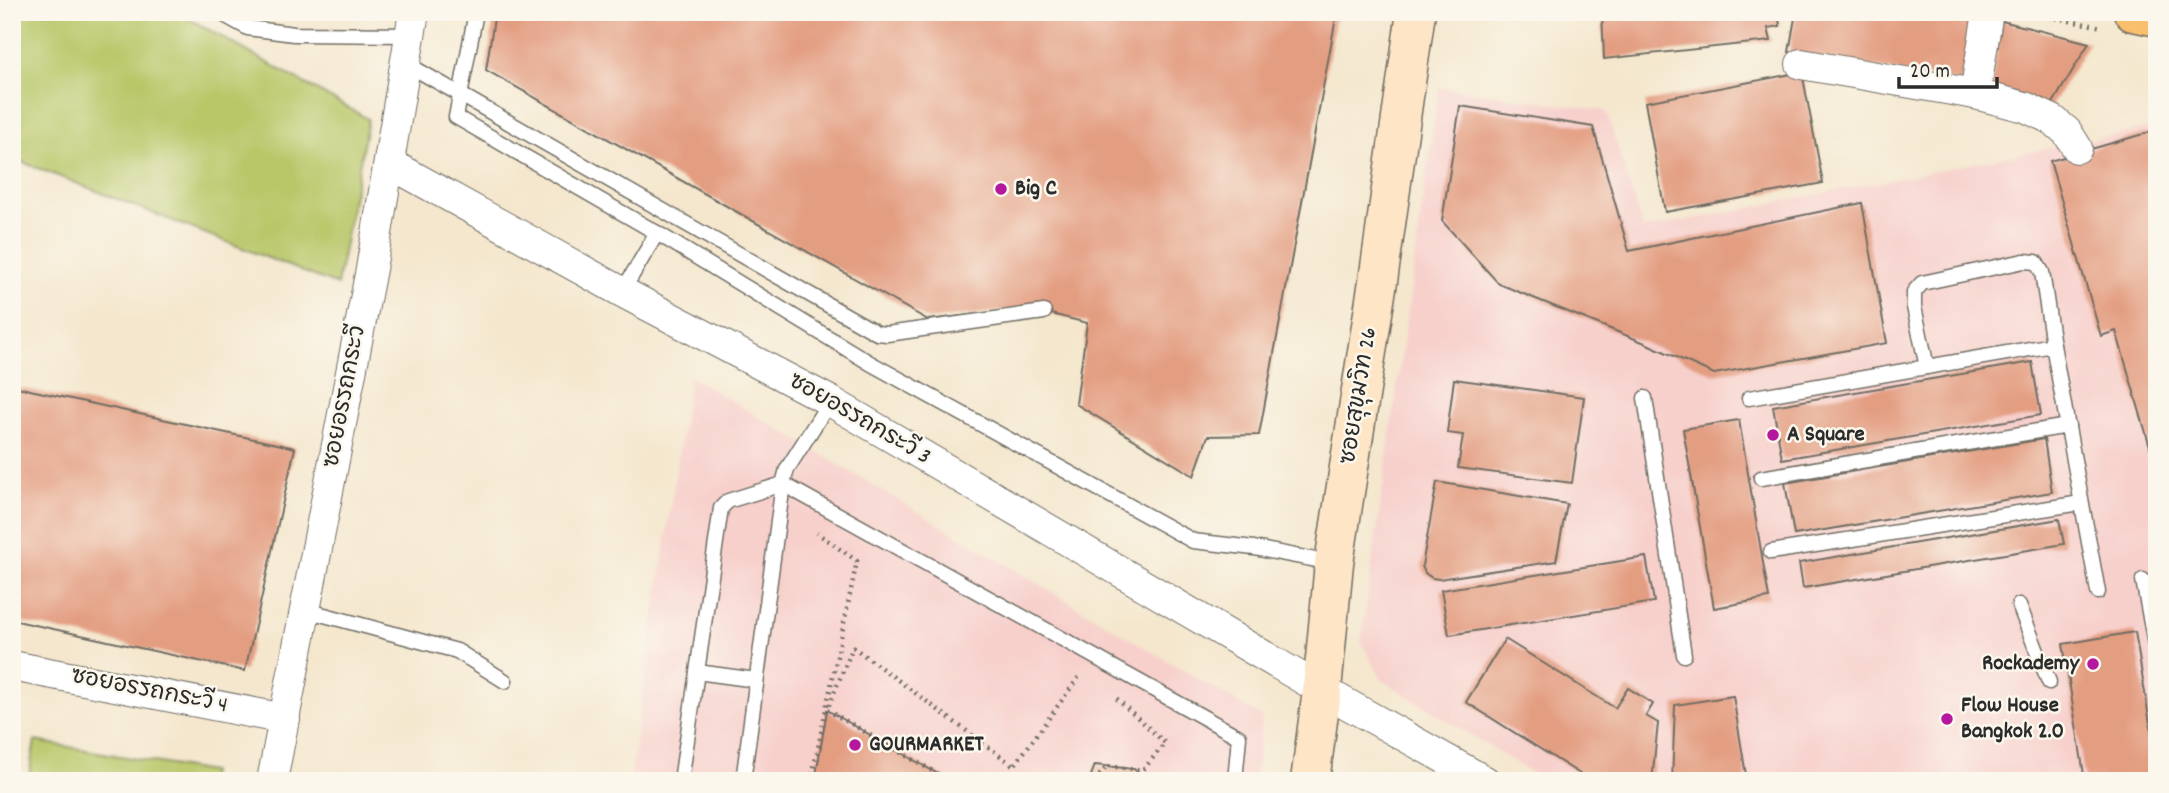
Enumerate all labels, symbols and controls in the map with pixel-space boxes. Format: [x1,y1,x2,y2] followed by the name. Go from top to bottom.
[1899,46,1997,90] scale bar
[1910,58,1950,88] text: 20 m
[1015,173,1057,206] place label: Big C
[993,181,1009,197] marker: Big C
[314,323,376,471] street label: ซอยอรรถกระวี
[1332,325,1387,467] street label: ซอยสุขุมวิท 26
[782,364,937,474] street label: ซอยอรรถกระวี 3
[1787,419,1865,452] place label: A Square
[1765,427,1781,443] marker: A Square
[1982,648,2081,681] place label: Rockademy
[2085,656,2101,672] marker: Rockademy
[68,659,230,723] street label: ซอยอรรถกระวี 4
[1961,690,2064,749] place label: Flow House Bangkok 2.0
[1939,711,1955,727] marker: Flow House Bangkok 2.0
[869,729,984,762] place label: GOURMARKET
[847,737,863,753] marker: GOURMARKET

